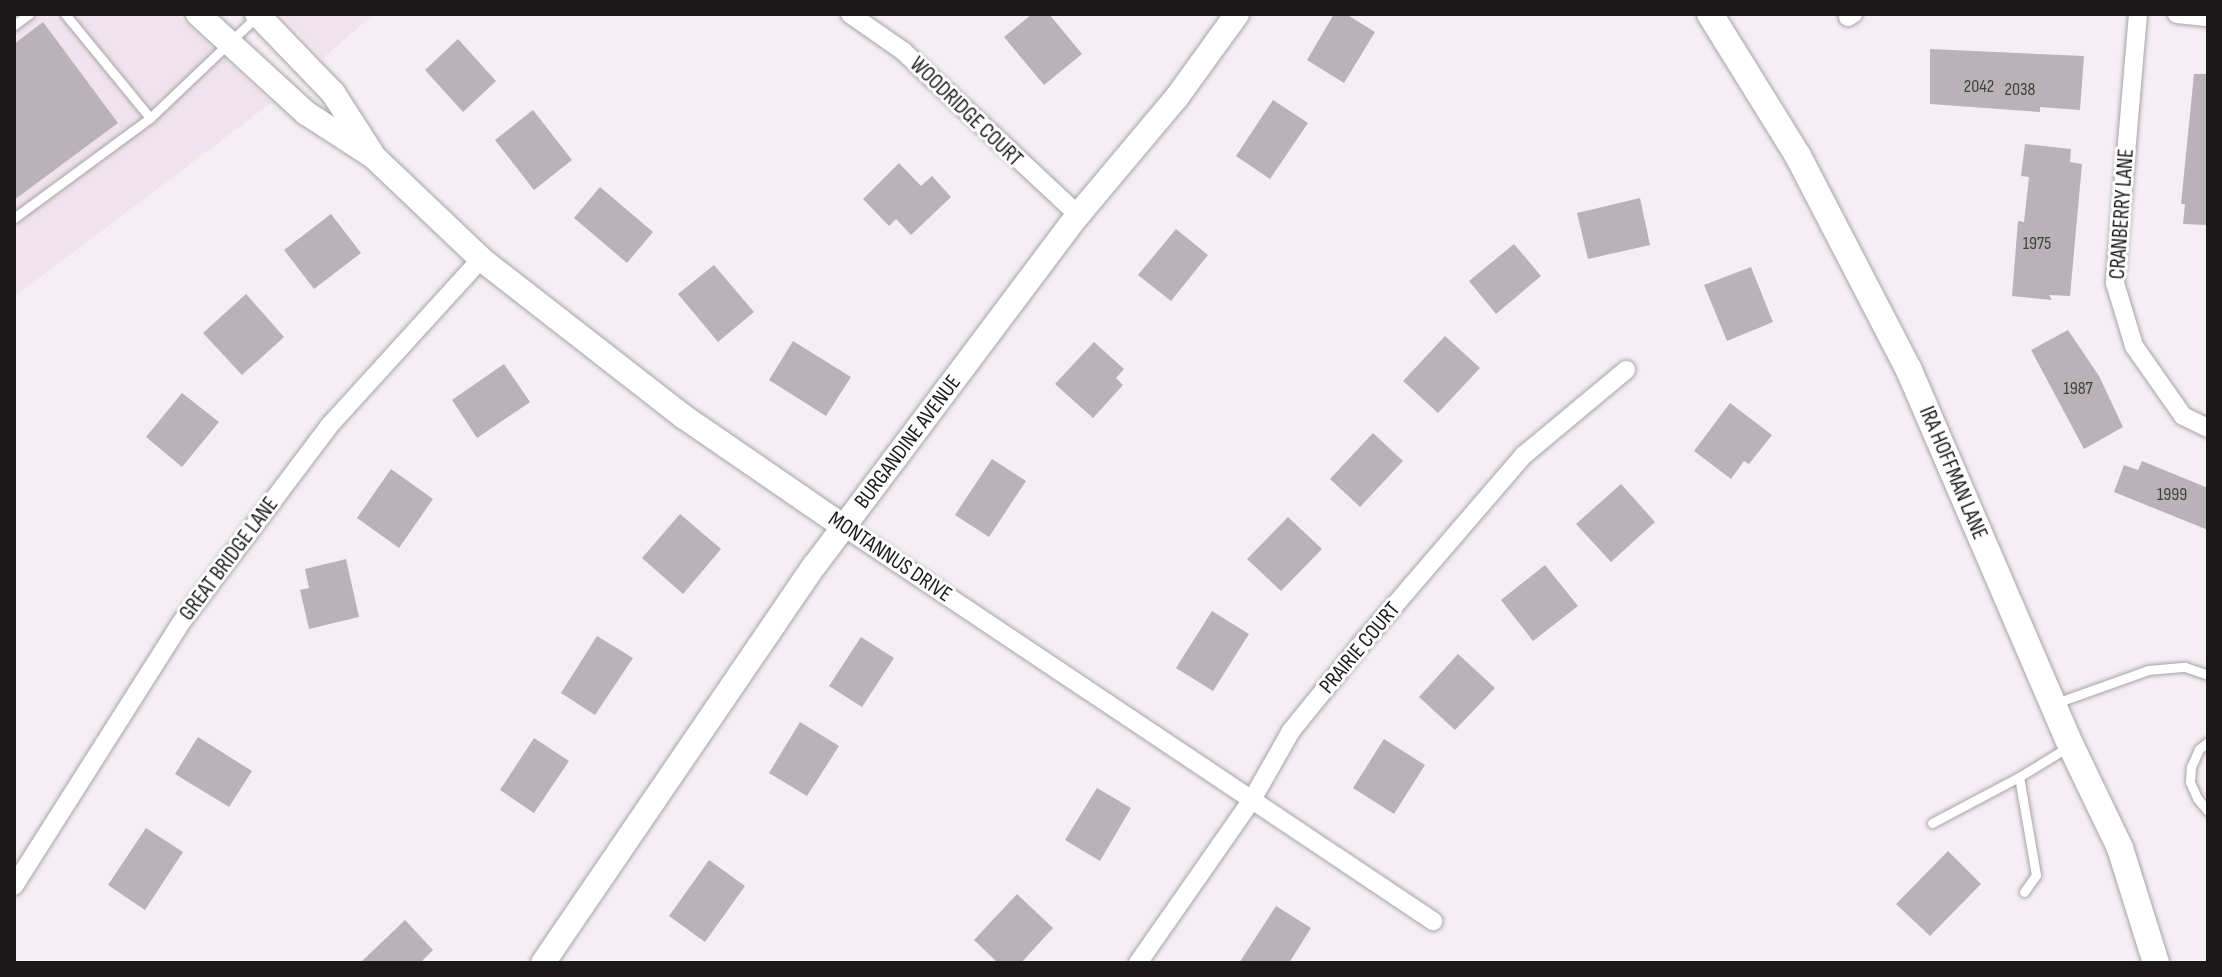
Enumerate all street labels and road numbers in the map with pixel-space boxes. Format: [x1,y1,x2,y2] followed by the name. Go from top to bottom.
[904,52,1028,172] street label: WOODRIDGE COURT
[2104,148,2140,280] street label: CRANBERRY LANE
[849,370,967,514] street label: BURGANDINE AVENUE
[1913,403,1993,543] street label: IRA HOFFMAN LANE
[174,492,284,626] street label: GREAT BRIDGE LANE
[823,506,957,608] street label: MONTANNUS DRIVE
[1314,597,1406,699] street label: PRAIRIE COURT

